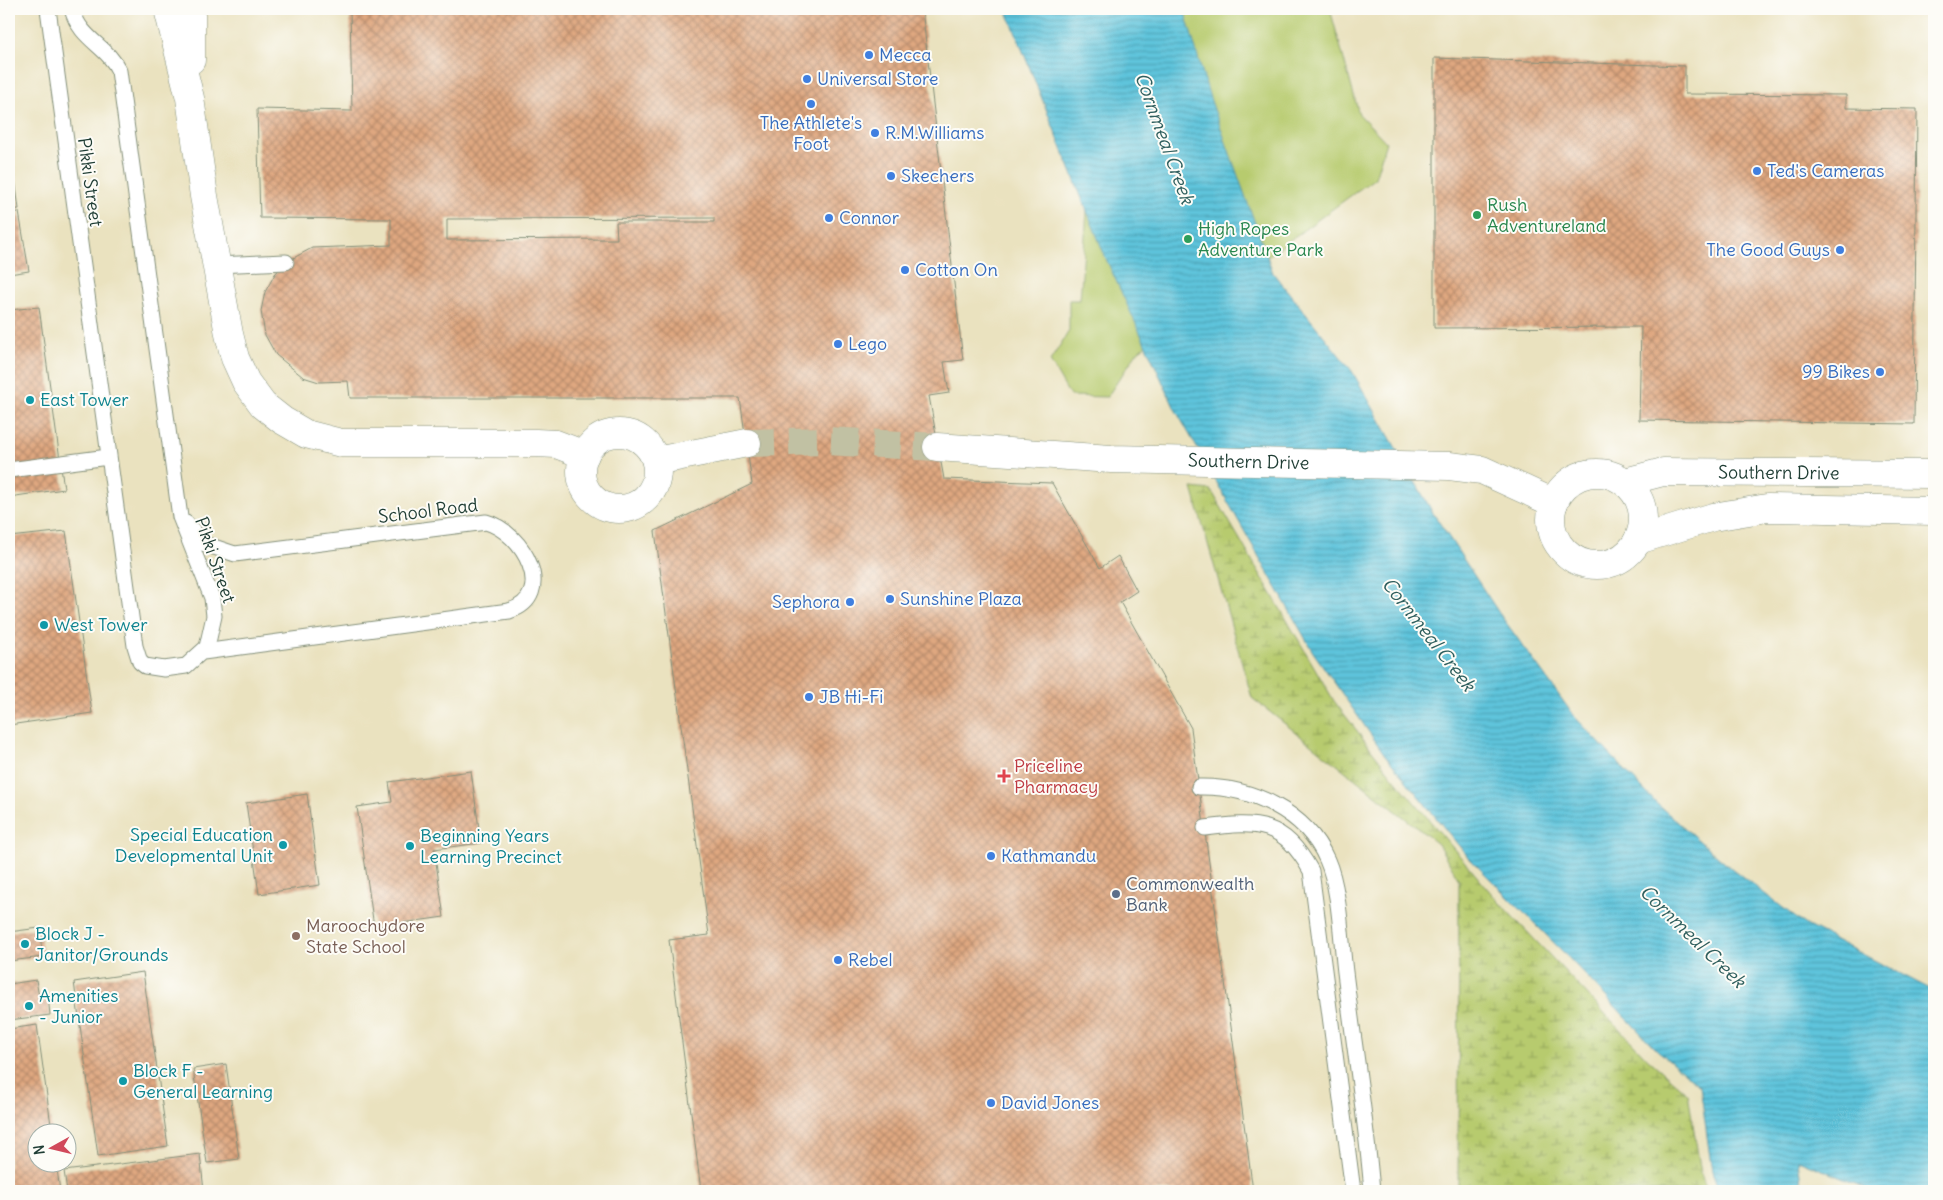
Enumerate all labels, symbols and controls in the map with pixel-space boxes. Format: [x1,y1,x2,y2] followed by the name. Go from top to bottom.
[879,43,931,66] place label: Mecca
[863,49,875,61] marker: Mecca
[817,67,939,90] place label: Universal Store
[1130,69,1200,208] water label: Cornmeal Creek
[801,73,813,85] marker: Universal Store
[805,98,817,110] marker: The Athlete's Foot
[760,111,862,155] place label: The Athlete's Foot
[885,121,985,144] place label: R.M.Williams
[869,127,881,139] marker: R.M.Williams
[73,136,108,228] street label: Pikki Street
[1767,159,1884,182] place label: Ted's Cameras
[901,164,975,187] place label: Skechers
[1751,165,1763,177] marker: Ted's Cameras
[885,170,897,182] marker: Skechers
[1487,193,1607,237] place label: Rush Adventureland
[839,206,900,229] place label: Connor
[1471,209,1483,221] marker: Rush Adventureland
[823,212,835,224] marker: Connor
[1198,217,1323,261] place label: High Ropes Adventure Park
[1182,233,1194,245] marker: High Ropes Adventure Park
[1706,238,1830,261] place label: The Good Guys
[1834,244,1846,256] marker: The Good Guys
[915,258,998,281] place label: Cotton On
[899,264,911,276] marker: Cotton On
[848,332,887,355] place label: Lego
[832,338,844,350] marker: Lego
[1802,360,1870,383] place label: 99 Bikes
[1874,366,1886,378] marker: 99 Bikes
[40,388,129,411] place label: East Tower
[24,394,36,406] marker: East Tower
[1188,449,1310,474] street label: Southern Drive
[1718,460,1840,484] street label: Southern Drive
[377,493,480,528] street label: School Road
[190,514,241,606] street label: Pikki Street
[1377,572,1482,697] water label: Cornmeal Creek
[900,587,1022,610] place label: Sunshine Plaza
[772,590,840,613] place label: Sephora
[884,593,896,605] marker: Sunshine Plaza
[844,596,856,608] marker: Sephora
[54,613,148,636] place label: West Tower
[38,619,50,631] marker: West Tower
[819,685,883,708] place label: JB Hi-Fi
[803,691,815,703] marker: JB Hi-Fi
[1014,754,1098,798] place label: Priceline Pharmacy
[998,770,1010,782] marker: Priceline Pharmacy
[115,823,273,867] place label: Special Education Developmental Unit
[420,824,562,868] place label: Beginning Years Learning Precinct
[277,839,289,851] marker: Special Education Developmental Unit
[404,840,416,852] marker: Beginning Years Learning Precinct
[1001,844,1096,867] place label: Kathmandu
[985,850,997,862] marker: Kathmandu
[1126,872,1254,916] place label: Commonwealth Bank
[1635,879,1752,993] water label: Cornmeal Creek
[1110,888,1122,900] marker: Commonwealth Bank
[306,914,425,958] place label: Maroochydore State School
[35,922,169,966] place label: Block J - Janitor/Grounds
[290,930,302,942] marker: Maroochydore State School
[19,938,31,950] marker: Block J - Janitor/Grounds
[848,948,892,971] place label: Rebel
[832,954,844,966] marker: Rebel
[39,984,119,1028] place label: Amenities - Junior
[23,1000,35,1012] marker: Amenities - Junior
[133,1059,273,1103] place label: Block F - General Learning
[117,1075,129,1087] marker: Block F - General Learning
[1001,1091,1099,1114] place label: David Jones
[985,1097,997,1109] marker: David Jones
[28,1122,78,1172] north arrow
[30,1144,49,1156] text: N

